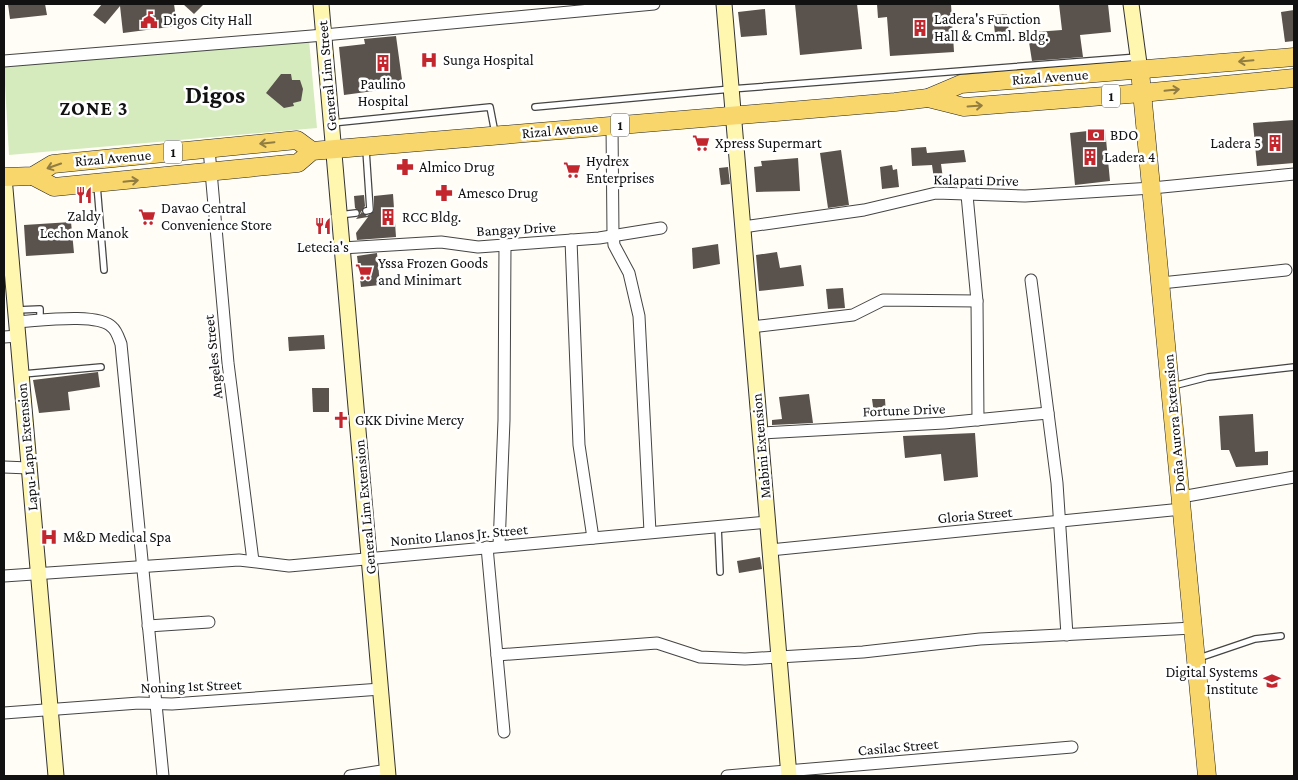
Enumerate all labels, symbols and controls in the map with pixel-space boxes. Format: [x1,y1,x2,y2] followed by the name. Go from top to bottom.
[139,10,159,30] public building icon: Digos City Hall
[934,11,1048,45] place label: Ladera's Function Hall & Cmml. Bldg.
[163,12,252,29] place label: Digos City Hall
[910,18,930,38] building icon: Ladera's Function Hall & Cmml. Bldg.
[314,19,340,132] street label: General Lim Street
[419,50,439,70] hospital icon: Sunga Hospital
[443,52,534,69] place label: Sunga Hospital
[373,53,393,73] building icon: Paulino Hospital
[1238,56,1254,66] one-way arrow
[1011,66,1089,88] street label: Rizal Avenue
[358,76,408,110] place label: Paulino Hospital
[185,81,245,108] district label: Digos
[1102,84,1120,108] road number: 1
[1164,86,1180,95] one-way arrow
[59,97,129,119] district label: ZONE 3
[967,102,983,111] one-way arrow
[611,114,629,136] road number: 1
[521,119,599,141] street label: Rizal Avenue
[1086,125,1106,145] bank icon: BDO
[1110,127,1138,143] place label: BDO
[691,133,711,153] supermarket icon: Xpress Supermart
[1265,133,1285,153] building icon: Ladera 5
[715,135,823,152] place label: Xpress Supermart
[1210,135,1261,151] place label: Ladera 5
[259,138,275,148] one-way arrow
[164,140,182,163] road number: 1
[74,147,152,169] street label: Rizal Avenue
[1080,147,1100,167] building icon: Ladera 4
[1104,149,1155,165] place label: Ladera 4
[586,153,655,187] place label: Hydrex Enterprises
[395,157,415,177] pharmacy icon: Almico Drug
[419,159,494,176] place label: Almico Drug
[562,160,582,180] supermarket icon: Hydrex Enterprises
[46,161,62,171] one-way arrow
[933,171,1019,190] street label: Kalapati Drive
[123,176,139,186] one-way arrow
[434,183,454,203] pharmacy icon: Amesco Drug
[74,185,94,205] restaurant icon: Zaldy Lechon Manok
[458,185,538,202] place label: Amesco Drug
[161,200,272,233] place label: Davao Central Convenience Store
[137,207,157,227] supermarket icon: Davao Central Convenience Store
[378,207,398,227] building icon: RCC Bldg.
[40,208,129,241] place label: Zaldy Lechon Manok
[402,209,461,226] place label: RCC Bldg.
[313,216,333,236] restaurant icon: Letecia's
[476,219,557,240] street label: Bangay Drive
[297,239,349,255] place label: Letecia's
[378,255,488,288] place label: Yssa Frozen Goods and Minimart
[354,262,374,282] supermarket icon: Yssa Frozen Goods and Minimart
[201,313,226,400] street label: Angeles Street
[1160,353,1188,493] street label: Doña Aurora Extension
[13,382,42,512] street label: Lapu-Lapu Extension
[748,393,774,499] street label: Mabini Extension
[862,401,946,419] street label: Fortune Drive
[331,410,351,430] church icon: GKK Divine Mercy
[355,412,464,429] place label: GKK Divine Mercy
[351,439,379,575] street label: General Lim Extension
[937,504,1014,526] street label: Gloria Street
[390,521,529,550] street label: Nonito Llanos Jr. Street
[39,527,59,547] hospital icon: M&D Medical Spa
[63,529,171,546] place label: M&D Medical Spa
[1165,664,1258,697] place label: Digital Systems Institute
[1262,671,1282,691] school or university icon: Digital Systems Institute
[140,676,243,697] street label: Noning 1st Street
[857,735,940,758] street label: Casilac Street

